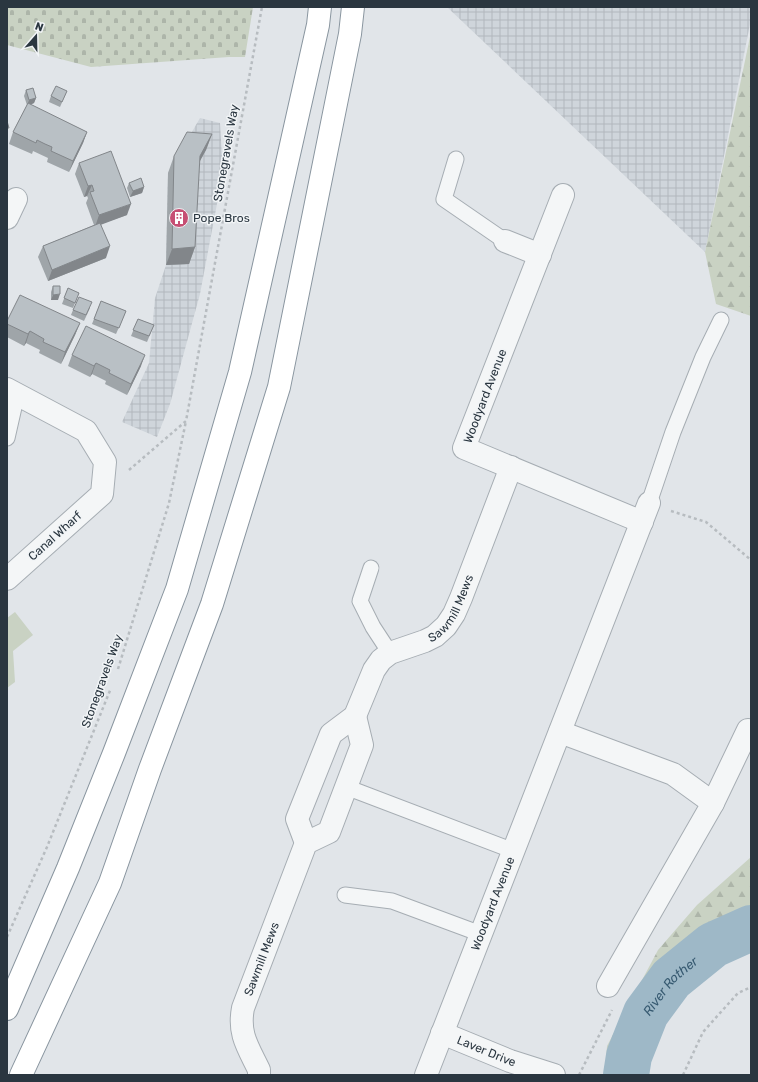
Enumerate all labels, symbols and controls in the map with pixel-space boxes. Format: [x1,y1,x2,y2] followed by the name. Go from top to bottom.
[16,16,56,56] north arrow
[33,20,45,35] text: N
[211,103,242,203] street label: Stonegravels Way
[168,207,190,229] building icon: Pope Bros
[193,211,250,225] place label: Pope Bros
[461,347,509,445] street label: Woodyard Avenue
[25,508,85,564] street label: Canal Wharf
[426,573,476,645] street label: Sawmill Mews
[79,632,126,730] street label: Stonegravels Way
[468,854,518,953] street label: Woodyard Avenue
[241,920,282,998] street label: Sawmill Mews
[639,953,701,1018] water label: River Rother
[455,1033,518,1070] street label: Laver Drive

